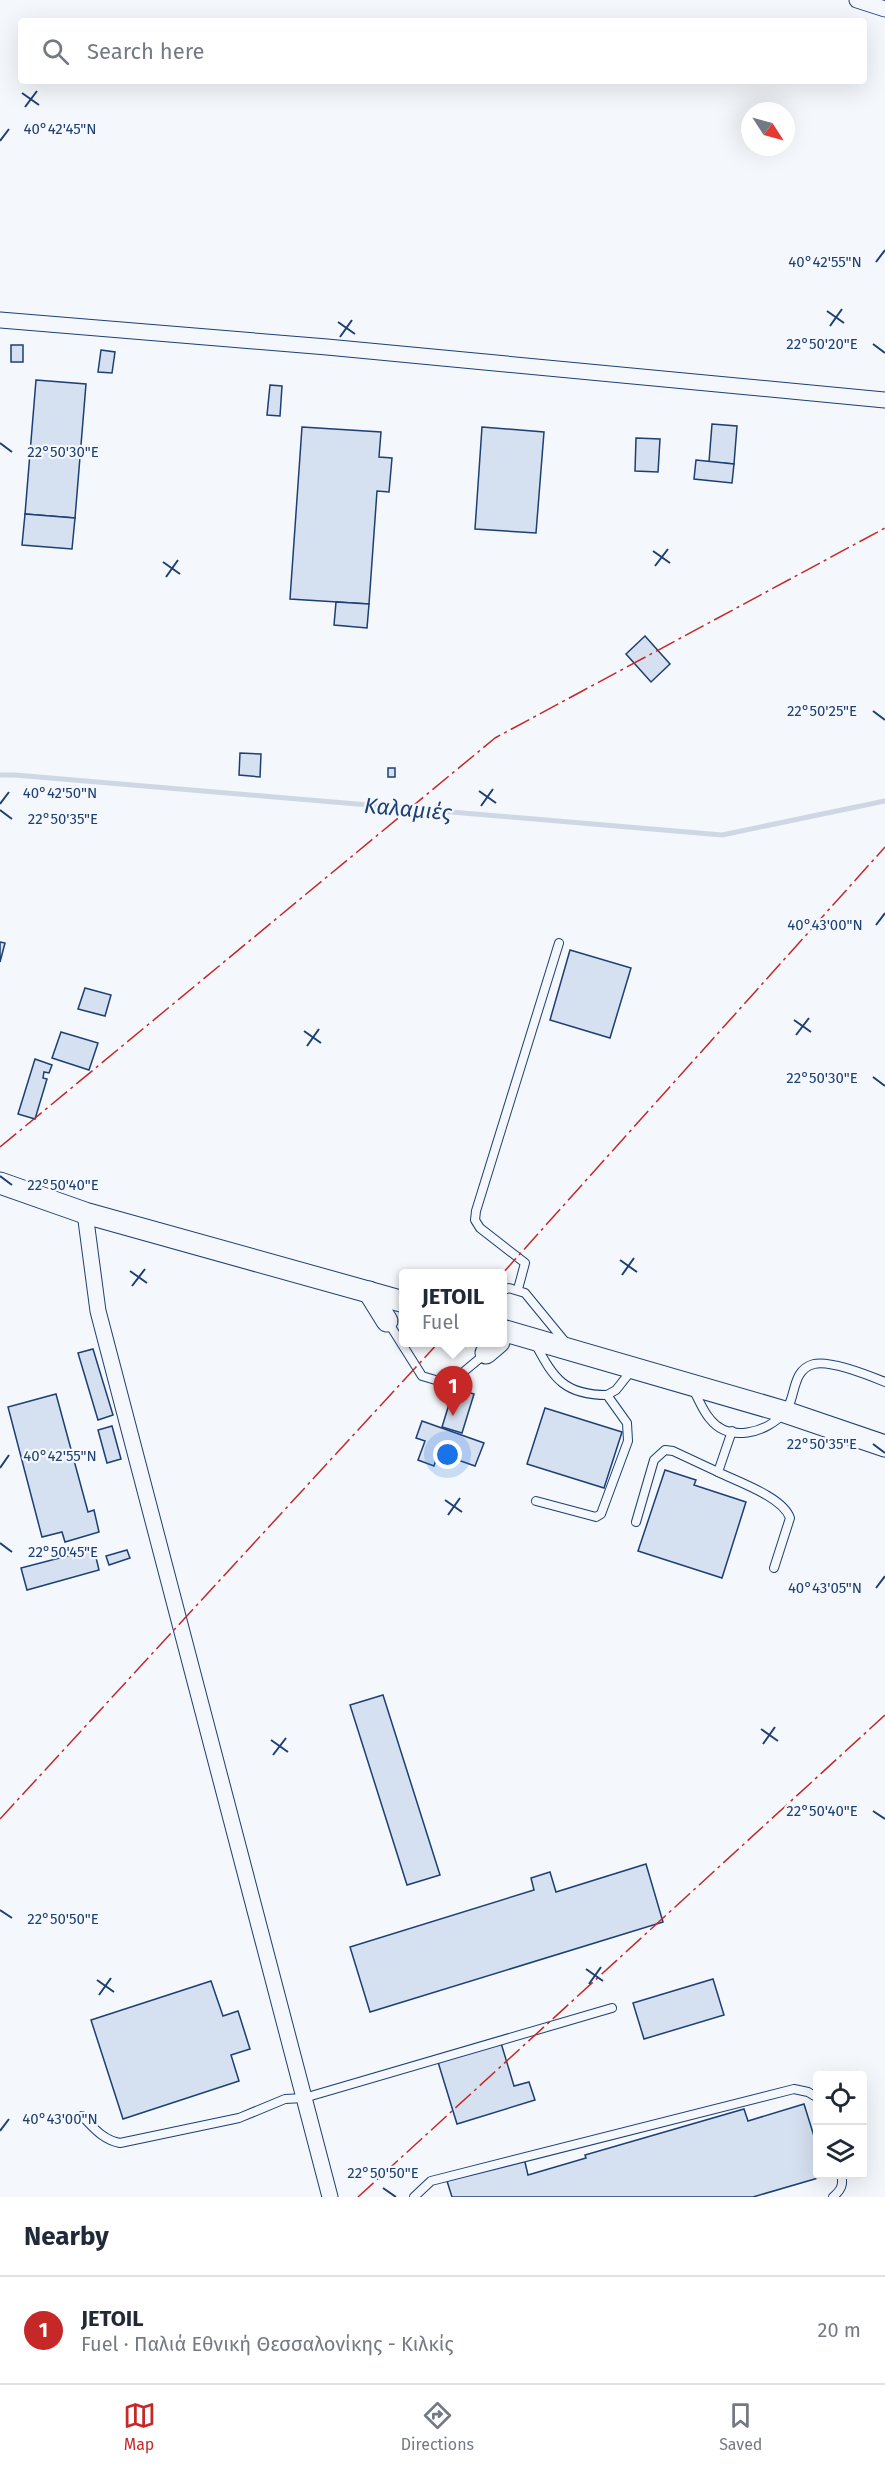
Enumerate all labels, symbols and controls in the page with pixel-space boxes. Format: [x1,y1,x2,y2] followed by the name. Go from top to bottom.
[18,18,867,84] search box
[39,35,72,68] icon: search
[87,38,205,65] text: Search here
[741,102,795,156] north arrow
[23,120,97,138] text: 40°42'45"N
[788,253,862,271] text: 40°42'55"N
[786,335,858,353] text: 22°50'20"E
[27,443,99,461] text: 22°50'30"E
[787,702,857,720] text: 22°50'25"E
[23,784,97,802] text: 40°42'50"N
[363,792,454,826] water label: Καλαμιές
[28,810,98,828] text: 22°50'35"E
[787,916,863,934] text: 40°43'00"N
[786,1069,858,1087] text: 22°50'30"E
[27,1176,99,1194] text: 22°50'40"E
[399,1269,507,1347] popup
[422,1283,484,1310] text: JETOIL
[422,1310,459,1334] text: Fuel
[434,1366,472,1416] pin: 1
[787,1435,857,1453] text: 22°50'35"E
[433,1440,462,1469] your location
[23,1447,97,1465] text: 40°42'55"N
[28,1543,98,1561] text: 22°50'45"E
[788,1579,862,1597] text: 40°43'05"N
[786,1802,858,1820] text: 22°50'40"E
[27,1910,99,1928] text: 22°50'50"E
[813,2071,867,2179] map controls
[813,2071,867,2125] button: locate
[22,2110,98,2128] text: 40°43'00"N
[813,2125,867,2179] button: layers
[347,2164,419,2182] text: 22°50'50"E
[24,2221,109,2252] text: Nearby
[81,2305,144,2332] text: JETOIL
[39,2318,48,2342] text: 1
[818,2318,861,2342] text: 20 m
[81,2332,454,2356] text: Fuel · Παλιά Εθνική Θεσσαλονίκης - Κιλκίς
[123,2399,156,2454] tab: Map
[401,2399,474,2454] tab: Directions
[719,2399,762,2454] tab: Saved

